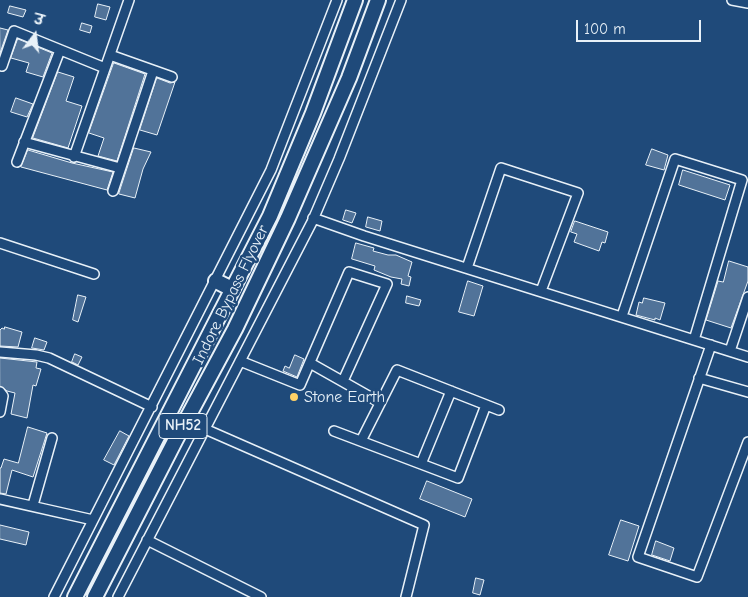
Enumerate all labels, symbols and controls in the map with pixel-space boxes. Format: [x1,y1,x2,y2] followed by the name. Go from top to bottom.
[10,10,60,60] north arrow
[578,10,703,42] scale bar
[32,11,46,29] text: उ
[584,20,626,38] text: 100 m
[189,222,273,368] street label: Indore Bypass Flyover
[304,387,385,407] place label: Stone Earth
[288,391,300,403] marker: Stone Earth
[159,414,207,438] road number: NH52

